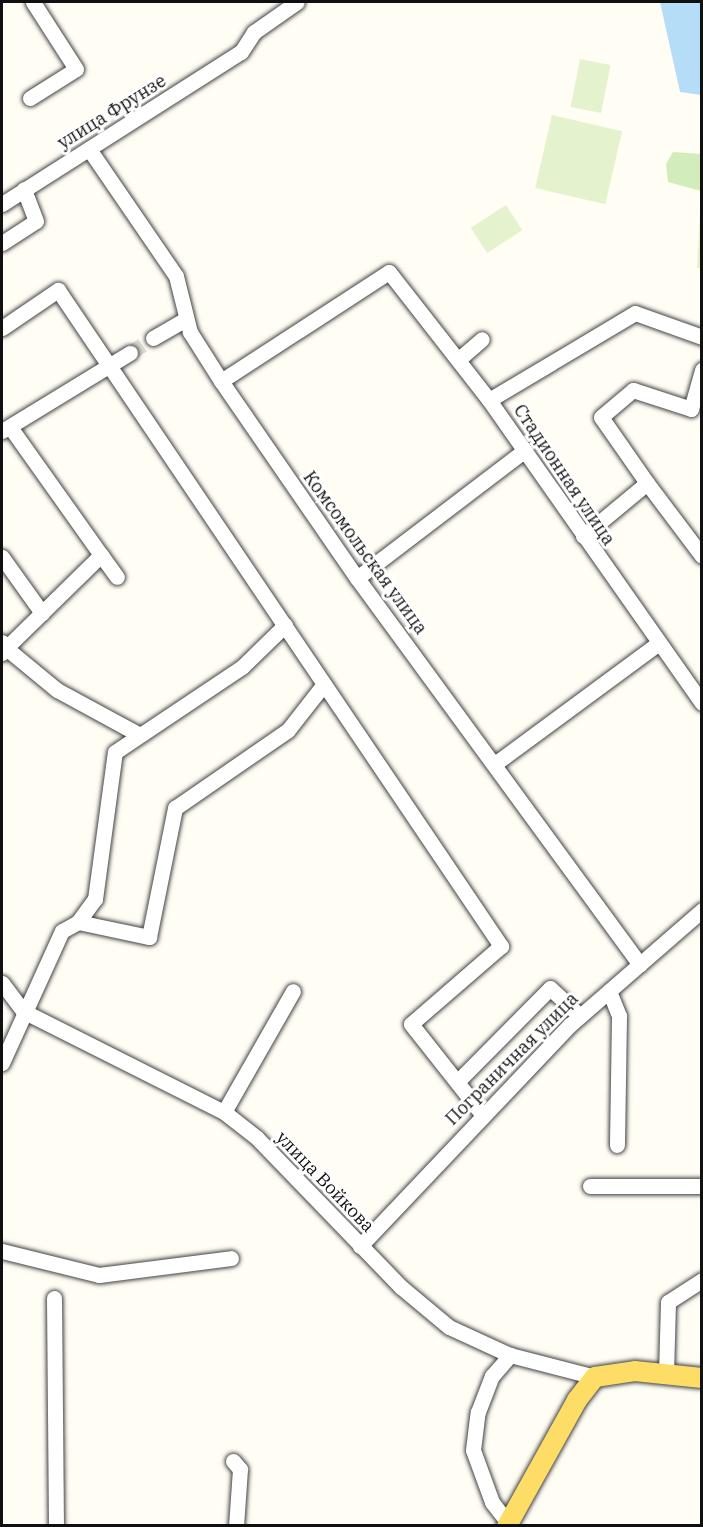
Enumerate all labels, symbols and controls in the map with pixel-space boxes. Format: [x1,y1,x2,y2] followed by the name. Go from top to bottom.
[54,70,170,154] street label: улица Фрунзе
[509,400,619,550] street label: Стадионная улица
[298,467,432,639] street label: Комсомольская улица
[441,988,583,1130] street label: Пограничная улица
[271,1127,379,1237] street label: улица Войкова

